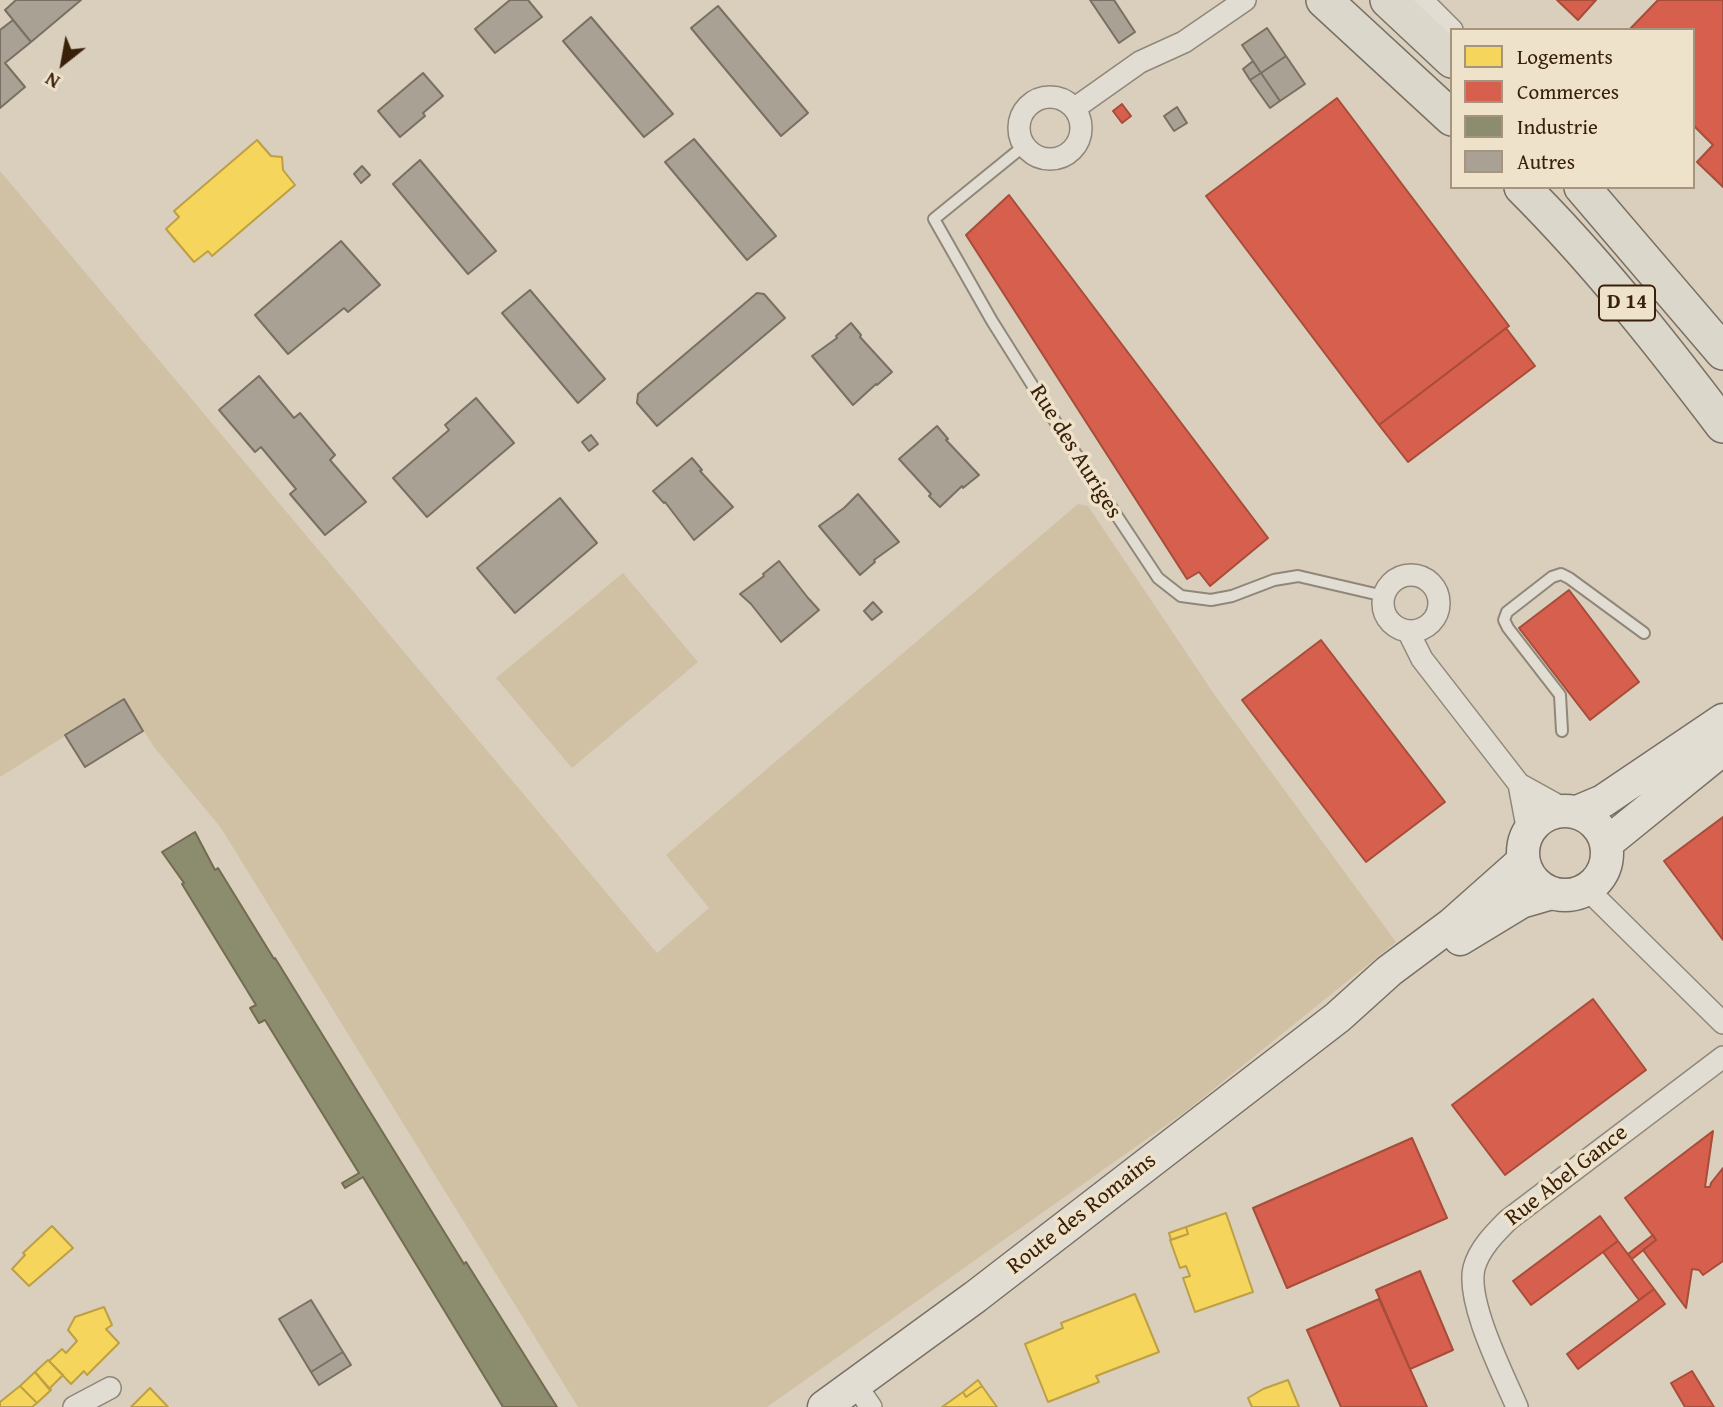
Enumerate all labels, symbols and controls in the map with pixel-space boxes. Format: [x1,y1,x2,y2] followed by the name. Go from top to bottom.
[28,28,98,98] north arrow
[1450,28,1695,189] legend
[1517,41,1613,72] text: Logements
[40,66,65,96] text: N
[1517,76,1619,107] text: Commerces
[1517,111,1598,142] text: Industrie
[1517,146,1575,177] text: Autres
[1599,286,1655,320] road number: D 14
[1023,380,1127,524] street label: Rue des Auriges
[1500,1120,1634,1232] street label: Rue Abel Gance
[1002,1147,1162,1281] street label: Route des Romains

